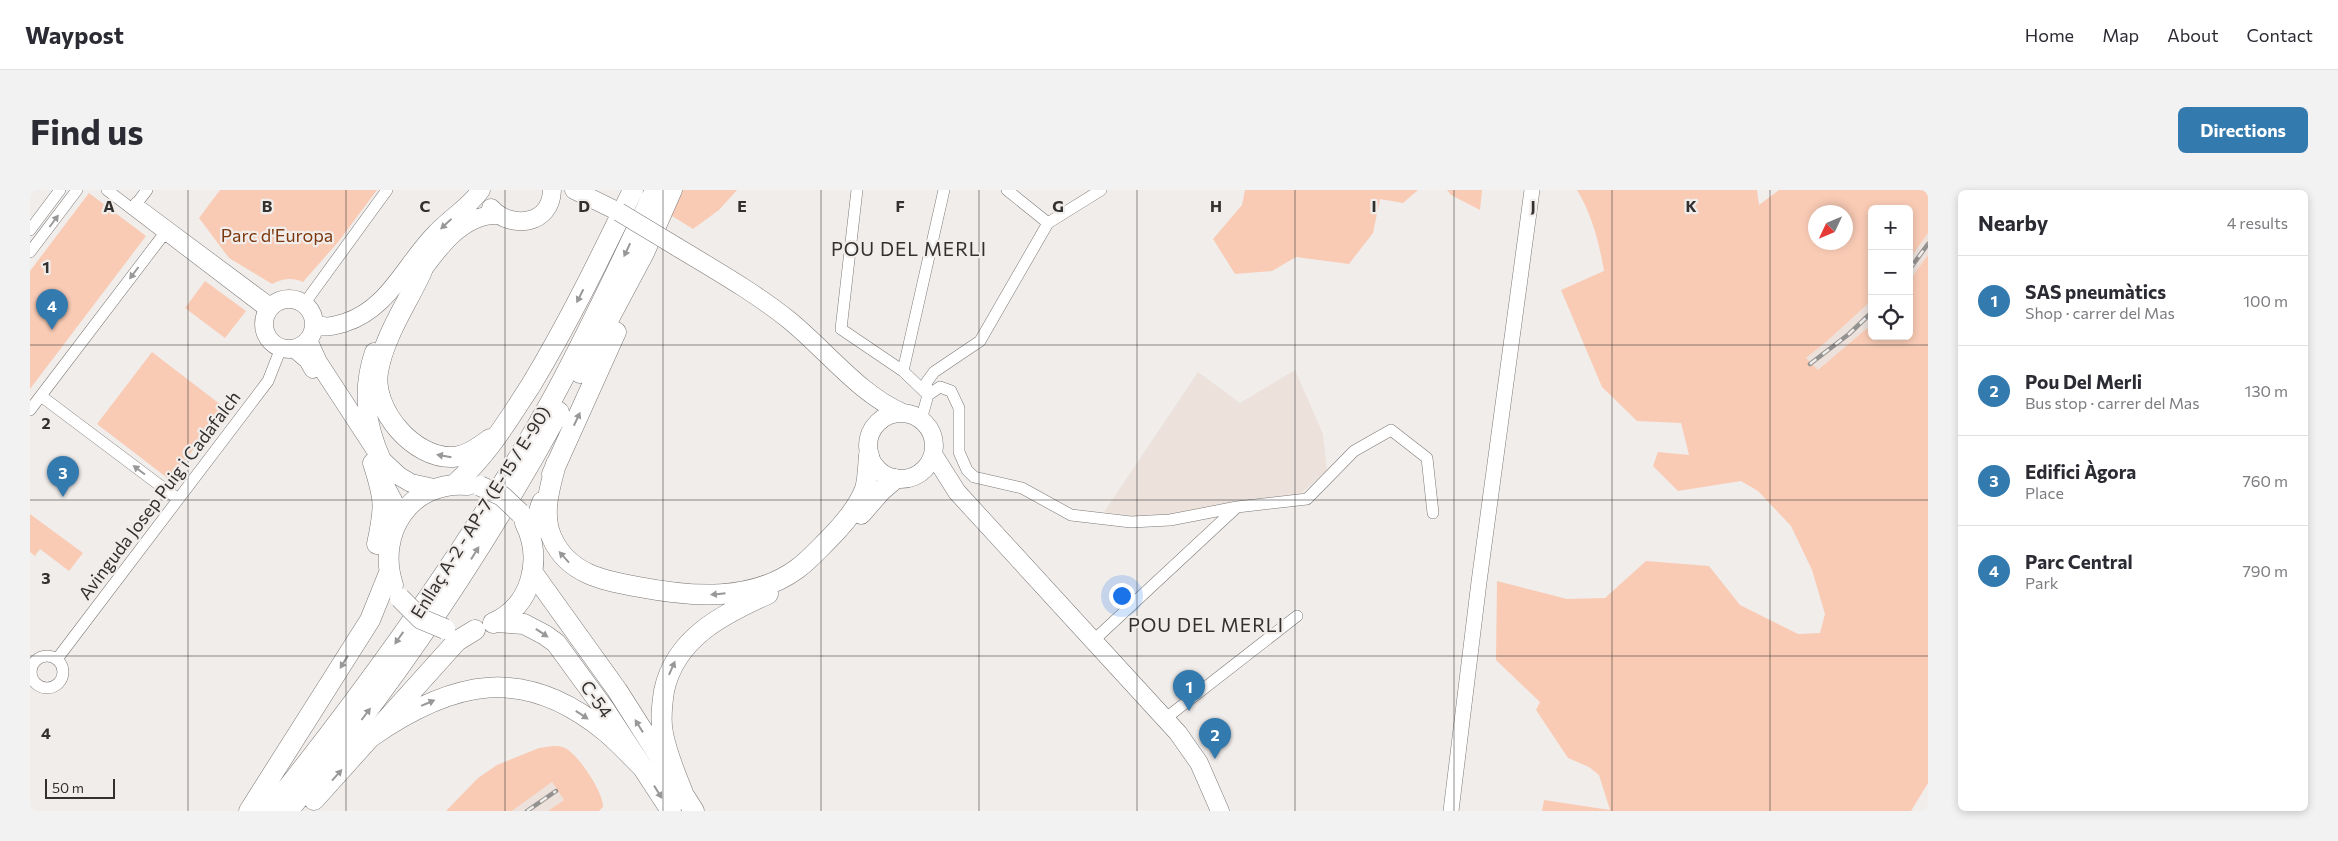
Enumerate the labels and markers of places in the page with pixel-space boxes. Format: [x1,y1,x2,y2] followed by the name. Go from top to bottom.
[36,289,68,330] pin: 4
[47,456,79,497] pin: 3
[1173,670,1205,711] pin: 1
[1199,718,1231,759] pin: 2

